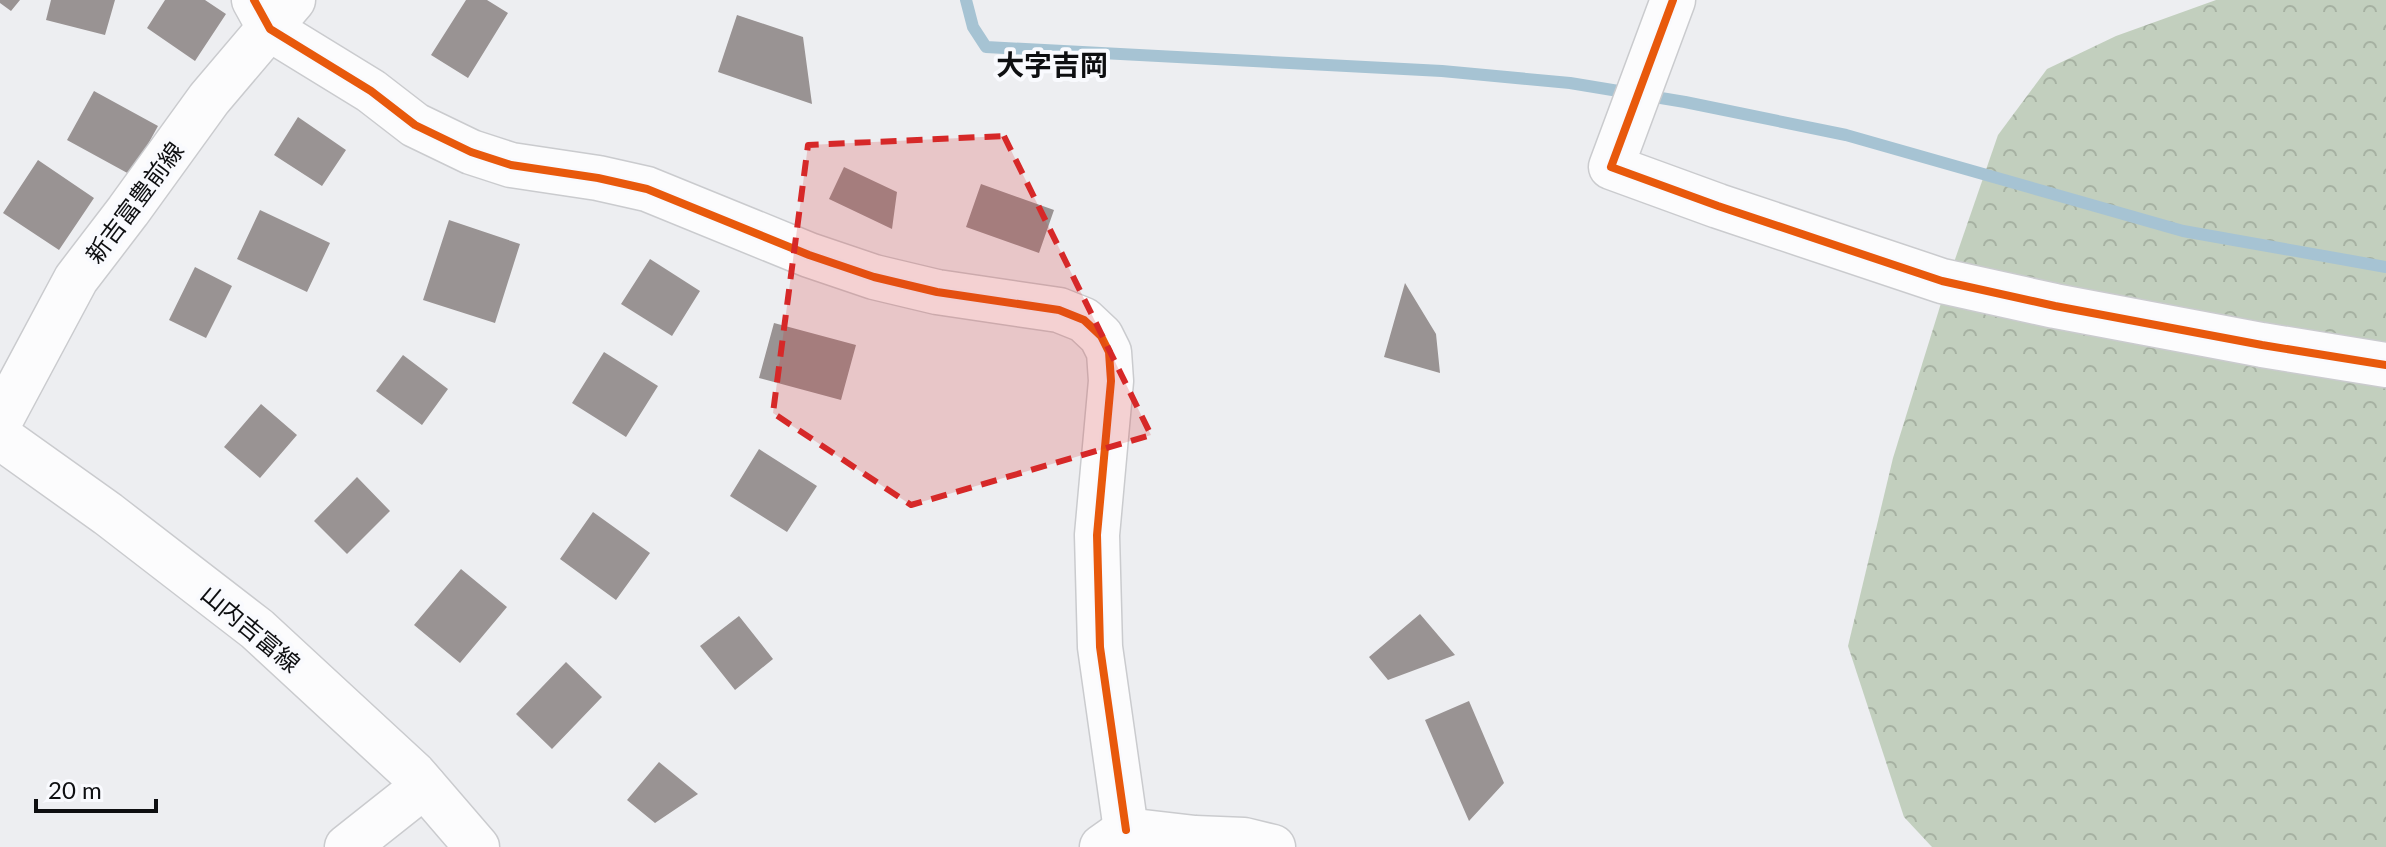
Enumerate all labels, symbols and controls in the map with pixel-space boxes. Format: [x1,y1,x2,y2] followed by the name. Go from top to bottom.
[996,47,1108,81] district label: 大字吉岡
[79,136,189,268] street label: 新吉富豊前線
[196,578,306,678] street label: 山内吉富線
[36,763,156,813] scale bar
[48,775,102,804] text: 20 m

